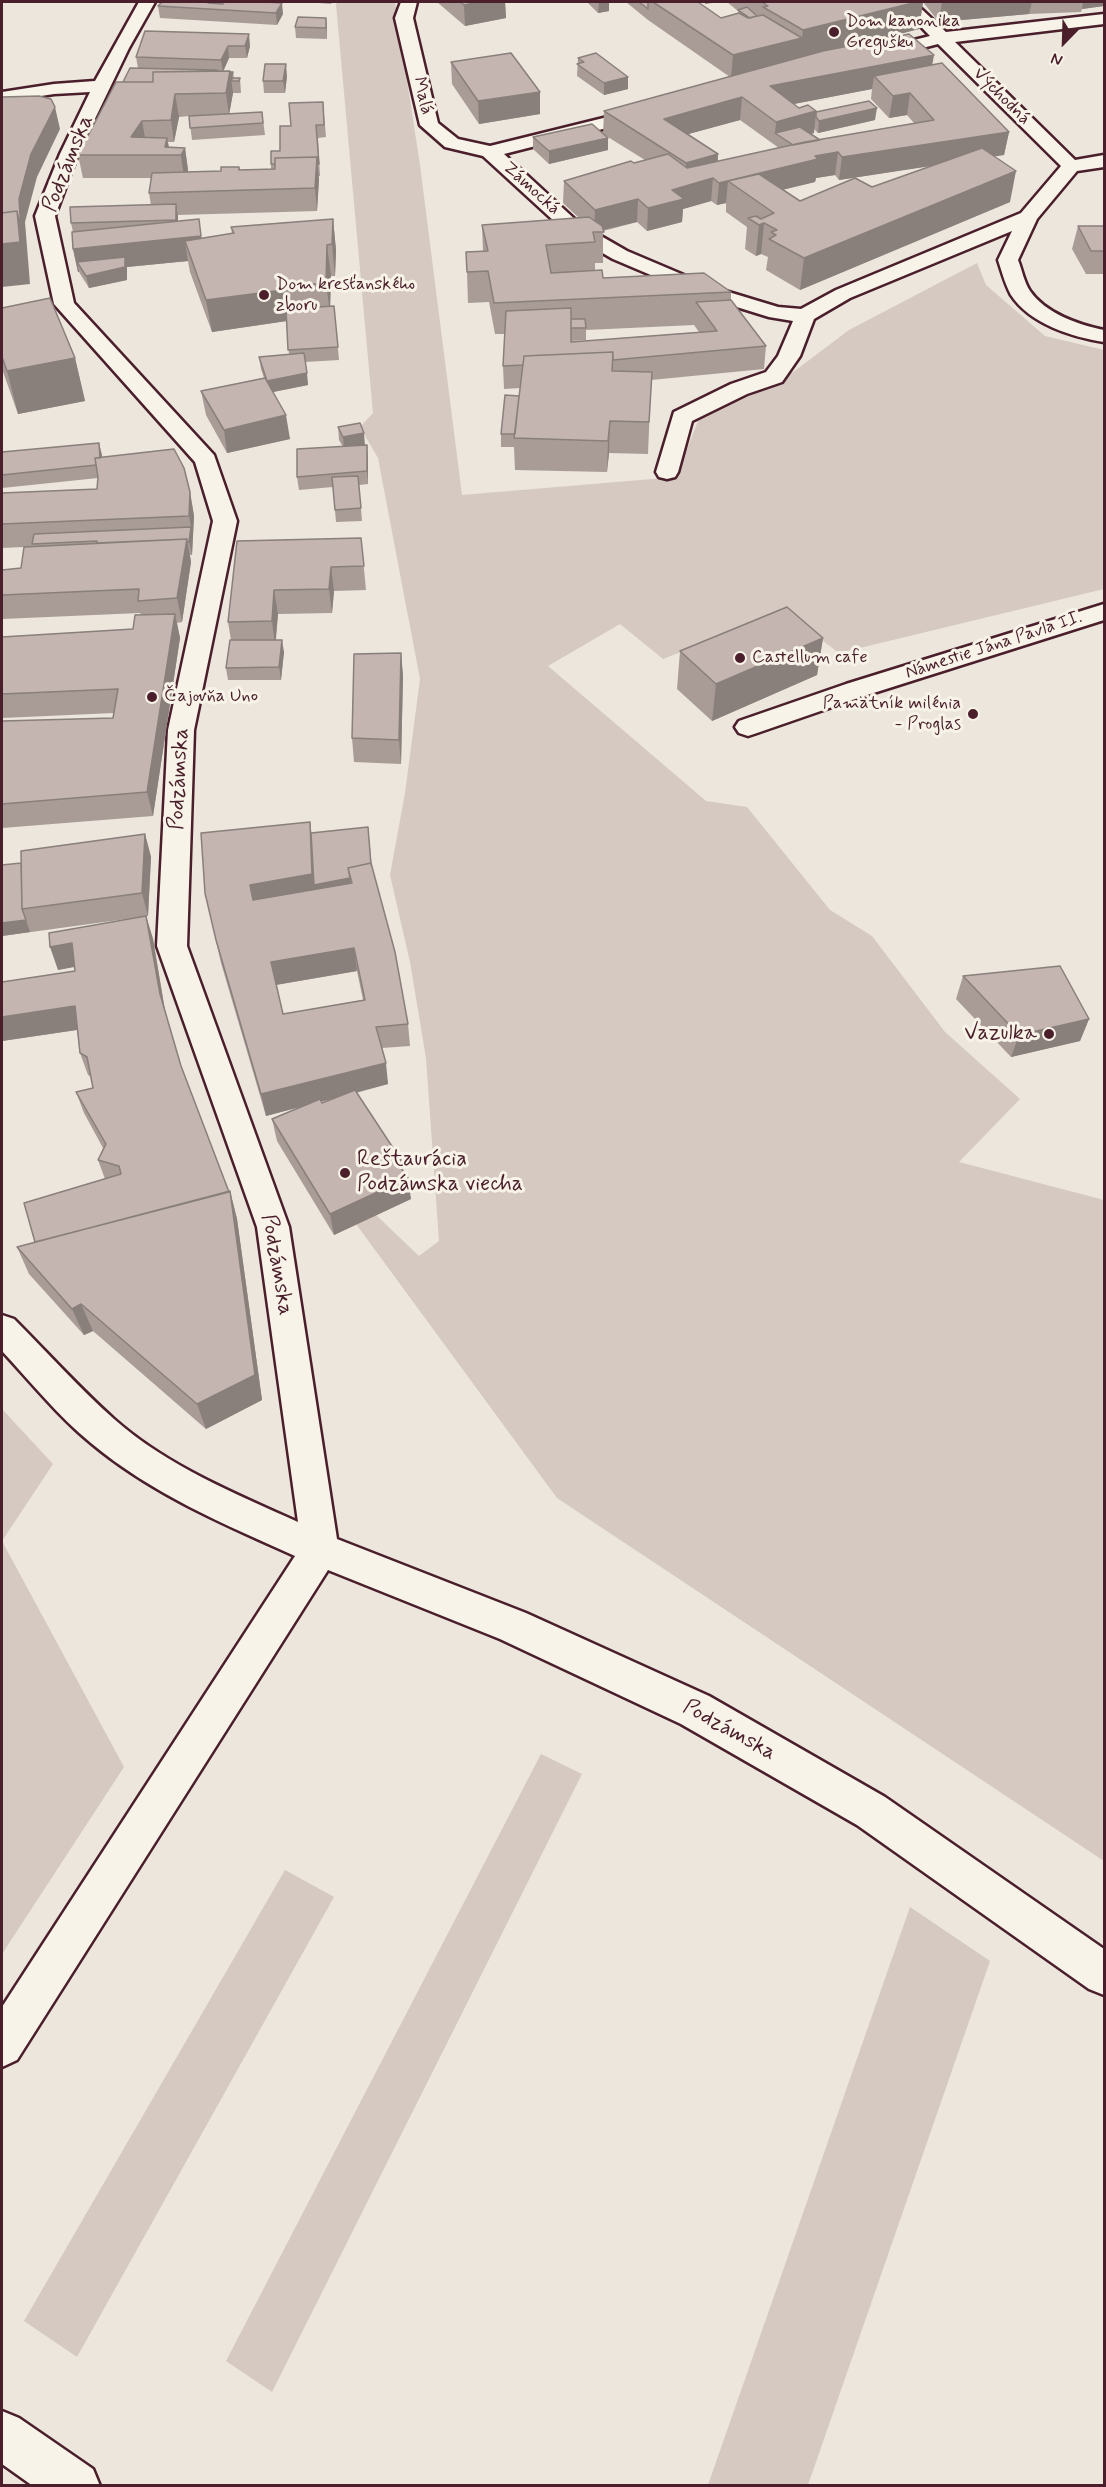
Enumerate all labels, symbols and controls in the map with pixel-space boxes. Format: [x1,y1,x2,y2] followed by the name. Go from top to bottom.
[846,11,960,54] place label: Dom kanonika Gregušku
[1034,12,1094,72] north arrow
[827,25,841,39] marker: Dom kanonika Gregušku
[1048,47,1066,71] text: N
[968,64,1034,130] street label: Východná
[407,75,437,117] street label: Malá
[38,112,100,216] street label: Podzámska
[498,158,564,220] street label: Zámocká
[276,274,415,316] place label: Dom kresťanského zboru
[257,288,271,302] marker: Dom kresťanského zboru
[903,607,1085,685] street label: Námestie Jána Pavla II.
[752,647,868,669] place label: Castellum cafe
[733,651,747,665] marker: Castellum cafe
[164,686,258,708] place label: Čajovňa Uno
[145,690,159,704] marker: Čajovňa Uno
[823,693,961,736] place label: Pamätník milénia - Proglas
[966,707,980,721] marker: Pamätník milénia - Proglas
[164,727,196,831] street label: Podzámska
[964,1021,1037,1047] place label: Vazulka
[1042,1027,1056,1041] marker: Vazulka
[357,1147,523,1198] place label: Reštaurácia Podzámska viecha
[338,1166,352,1180] marker: Reštaurácia Podzámska viecha
[254,1212,298,1318] street label: Podzámska
[678,1695,780,1767] street label: Podzámska

